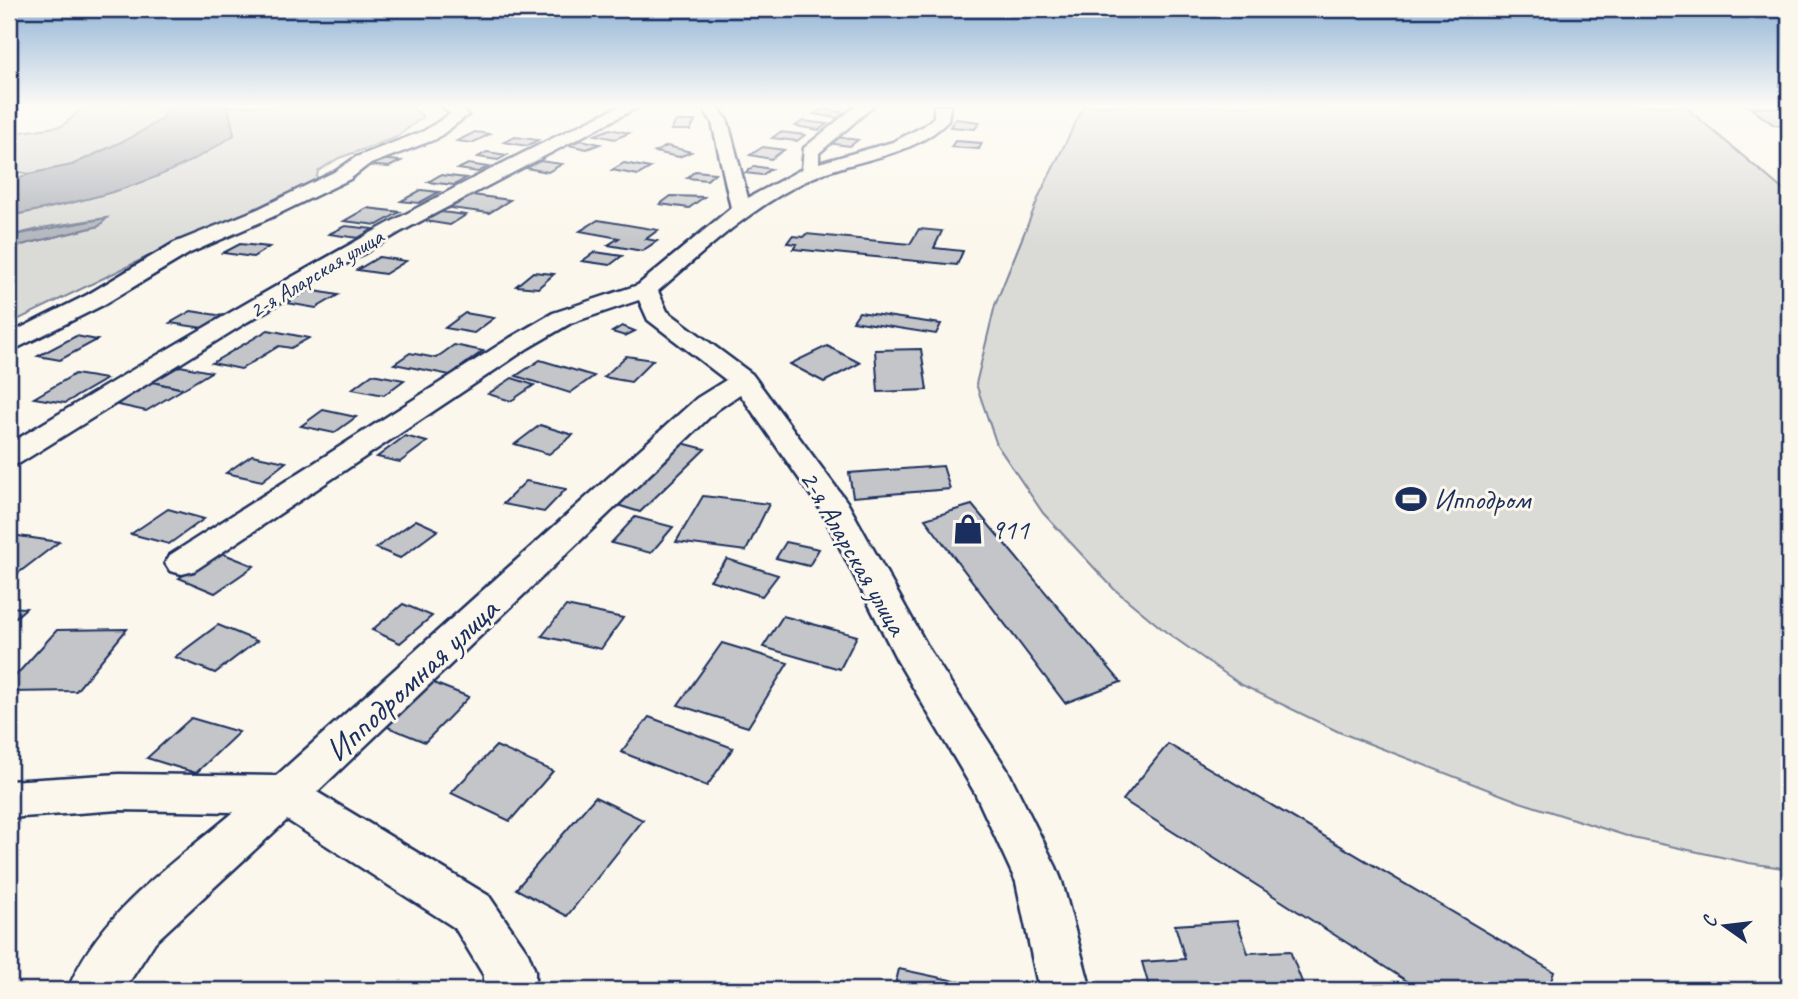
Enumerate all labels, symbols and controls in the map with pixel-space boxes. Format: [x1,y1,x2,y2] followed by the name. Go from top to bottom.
[244,221,390,325] street label: 2-я Аларская улица
[792,463,916,643] street label: 2-я Аларская улица
[1394,482,1428,516] sports icon: Ипподром
[1434,482,1533,517] place label: Ипподром
[951,512,985,546] shop icon: 911
[991,512,1030,547] place label: 911
[316,587,509,771] street label: Ипподромная улица
[1689,890,1759,960] north arrow
[1697,912,1723,930] text: С

